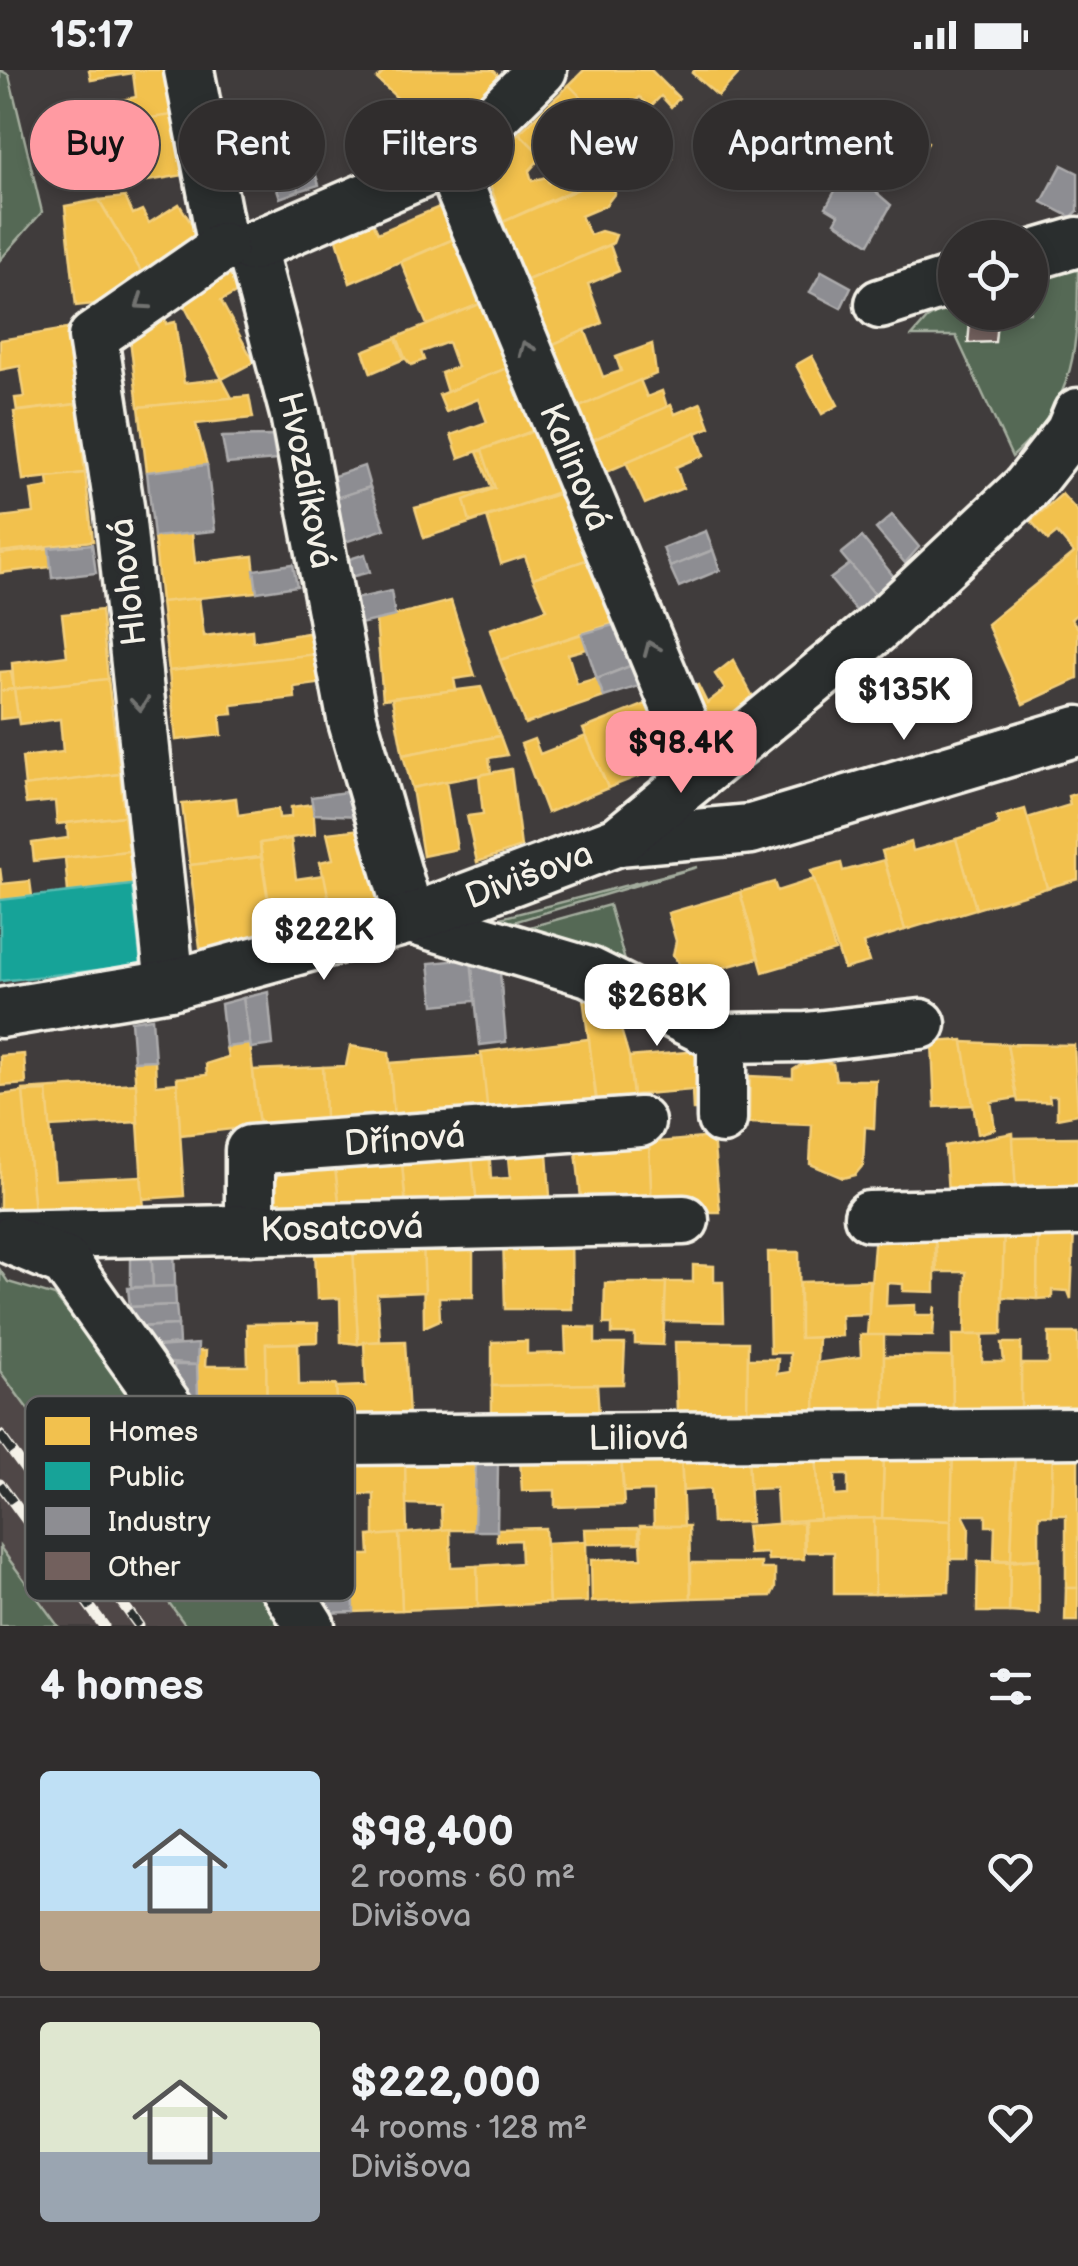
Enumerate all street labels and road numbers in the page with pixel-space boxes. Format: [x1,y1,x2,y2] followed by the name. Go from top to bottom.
[267,388,344,572] street label: Hvozdíková
[529,397,620,537] street label: Kalinová
[100,516,157,648] street label: Hlohová
[460,832,599,919] street label: Divišova
[343,1115,467,1166] street label: Dřínová
[260,1206,424,1252] street label: Kosatcová
[588,1417,689,1461] street label: Liliová

